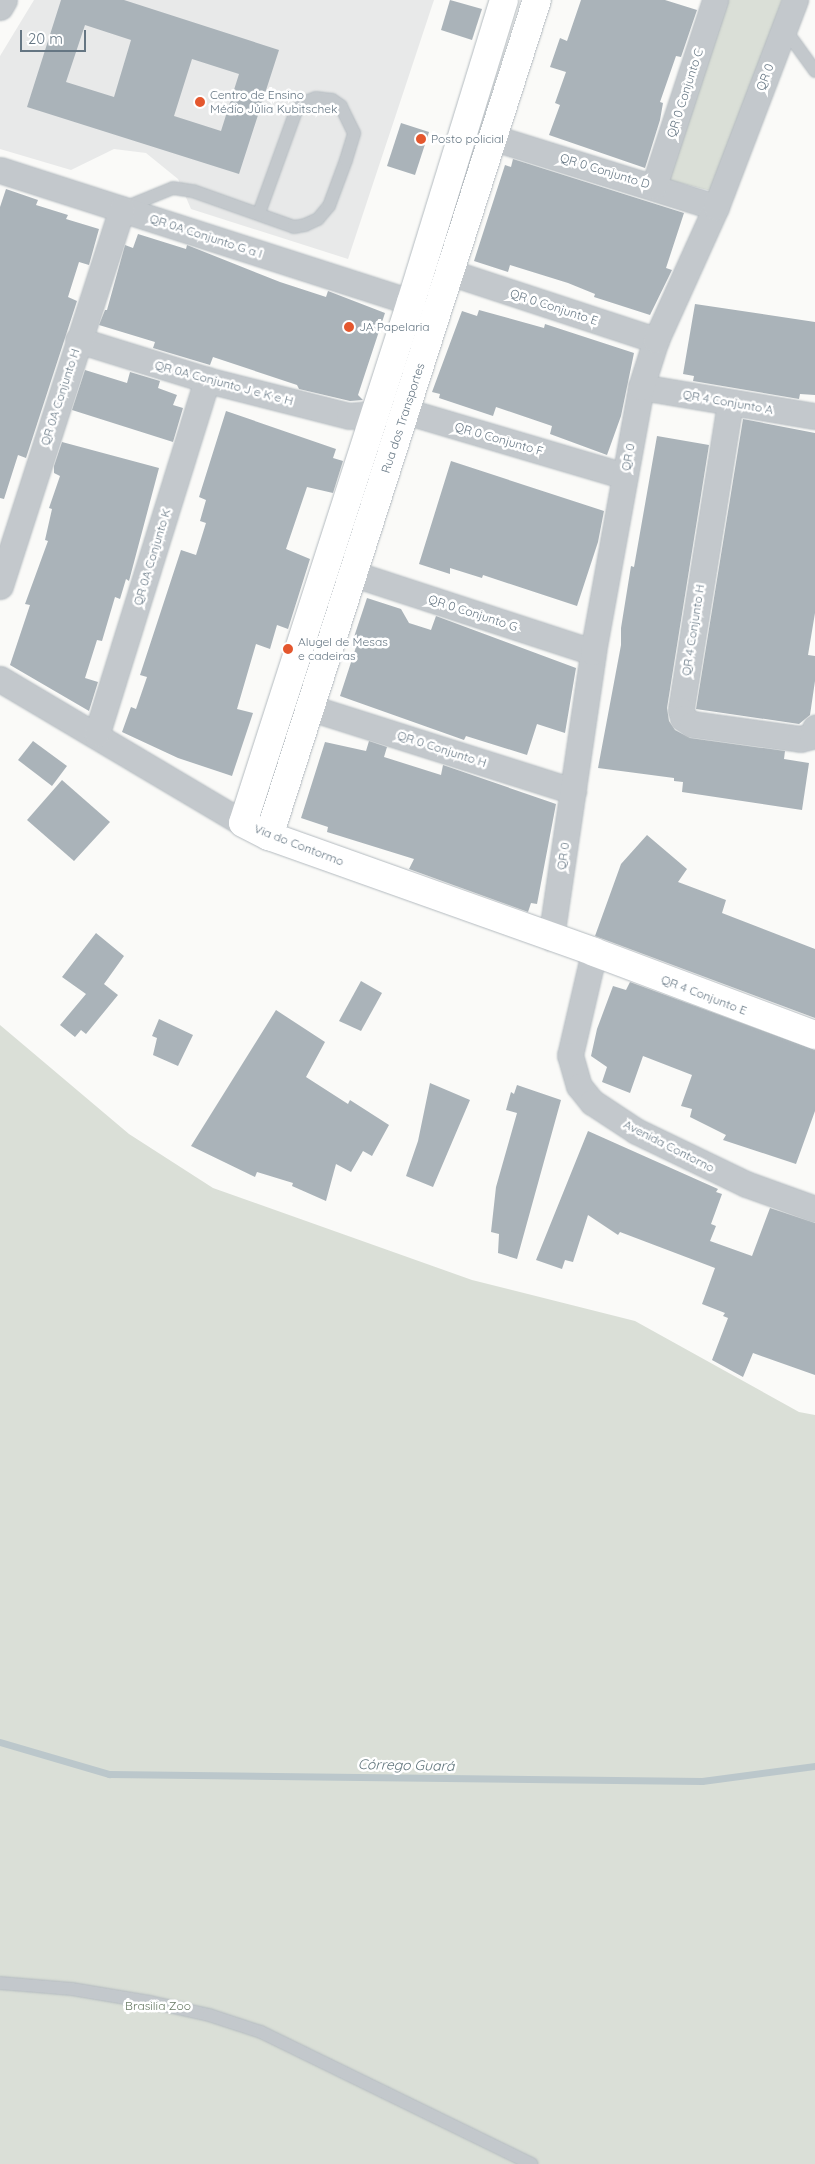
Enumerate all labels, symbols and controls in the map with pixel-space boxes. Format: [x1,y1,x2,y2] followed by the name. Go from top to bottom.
[22,20,89,52] scale bar
[28,29,63,48] text: 20 m
[664,47,706,139] street label: QR 0 Conjunto C
[753,61,777,93] street label: QR 0
[210,88,337,116] place label: Centro de Ensino Médio Júlia Kubitschek
[194,96,206,108] marker: Centro de Ensino Médio Júlia Kubitschek
[431,132,504,146] place label: Posto policial
[415,133,427,145] marker: Posto policial
[558,150,652,192] street label: QR 0 Conjunto D
[148,211,264,261] street label: QR 0A Conjunto G a I
[508,286,600,328] street label: QR 0 Conjunto E
[359,320,430,334] place label: JA Papelaria
[343,321,355,333] marker: JA Papelaria
[38,347,82,447] street label: QR 0A Conjunto H
[153,358,295,408] street label: QR 0A Conjunto J e K e H
[378,361,428,475] street label: Rua dos Transportes
[682,387,774,417] street label: QR 4 Conjunto A
[453,419,545,459] street label: QR 0 Conjunto F
[618,442,638,472] street label: QR 0
[130,507,174,607] street label: QR 0A Conjunto K
[679,583,707,677] street label: QR 4 Conjunto H
[427,592,519,634] street label: QR 0 Conjunto G
[298,635,388,663] place label: Alugel de Mesas e cadeiras
[282,643,294,655] marker: Alugel de Mesas e cadeiras
[395,728,489,770] street label: QR 0 Conjunto H
[252,821,346,869] street label: Via do Contormo
[554,841,572,871] street label: QR 0
[659,972,749,1018] street label: QR 4 Conjunto E
[621,1117,717,1175] street label: Avenida Contorno
[358,1756,454,1774] water label: Córrego Guará
[125,1999,191,2013] park label: Brasilia Zoo

